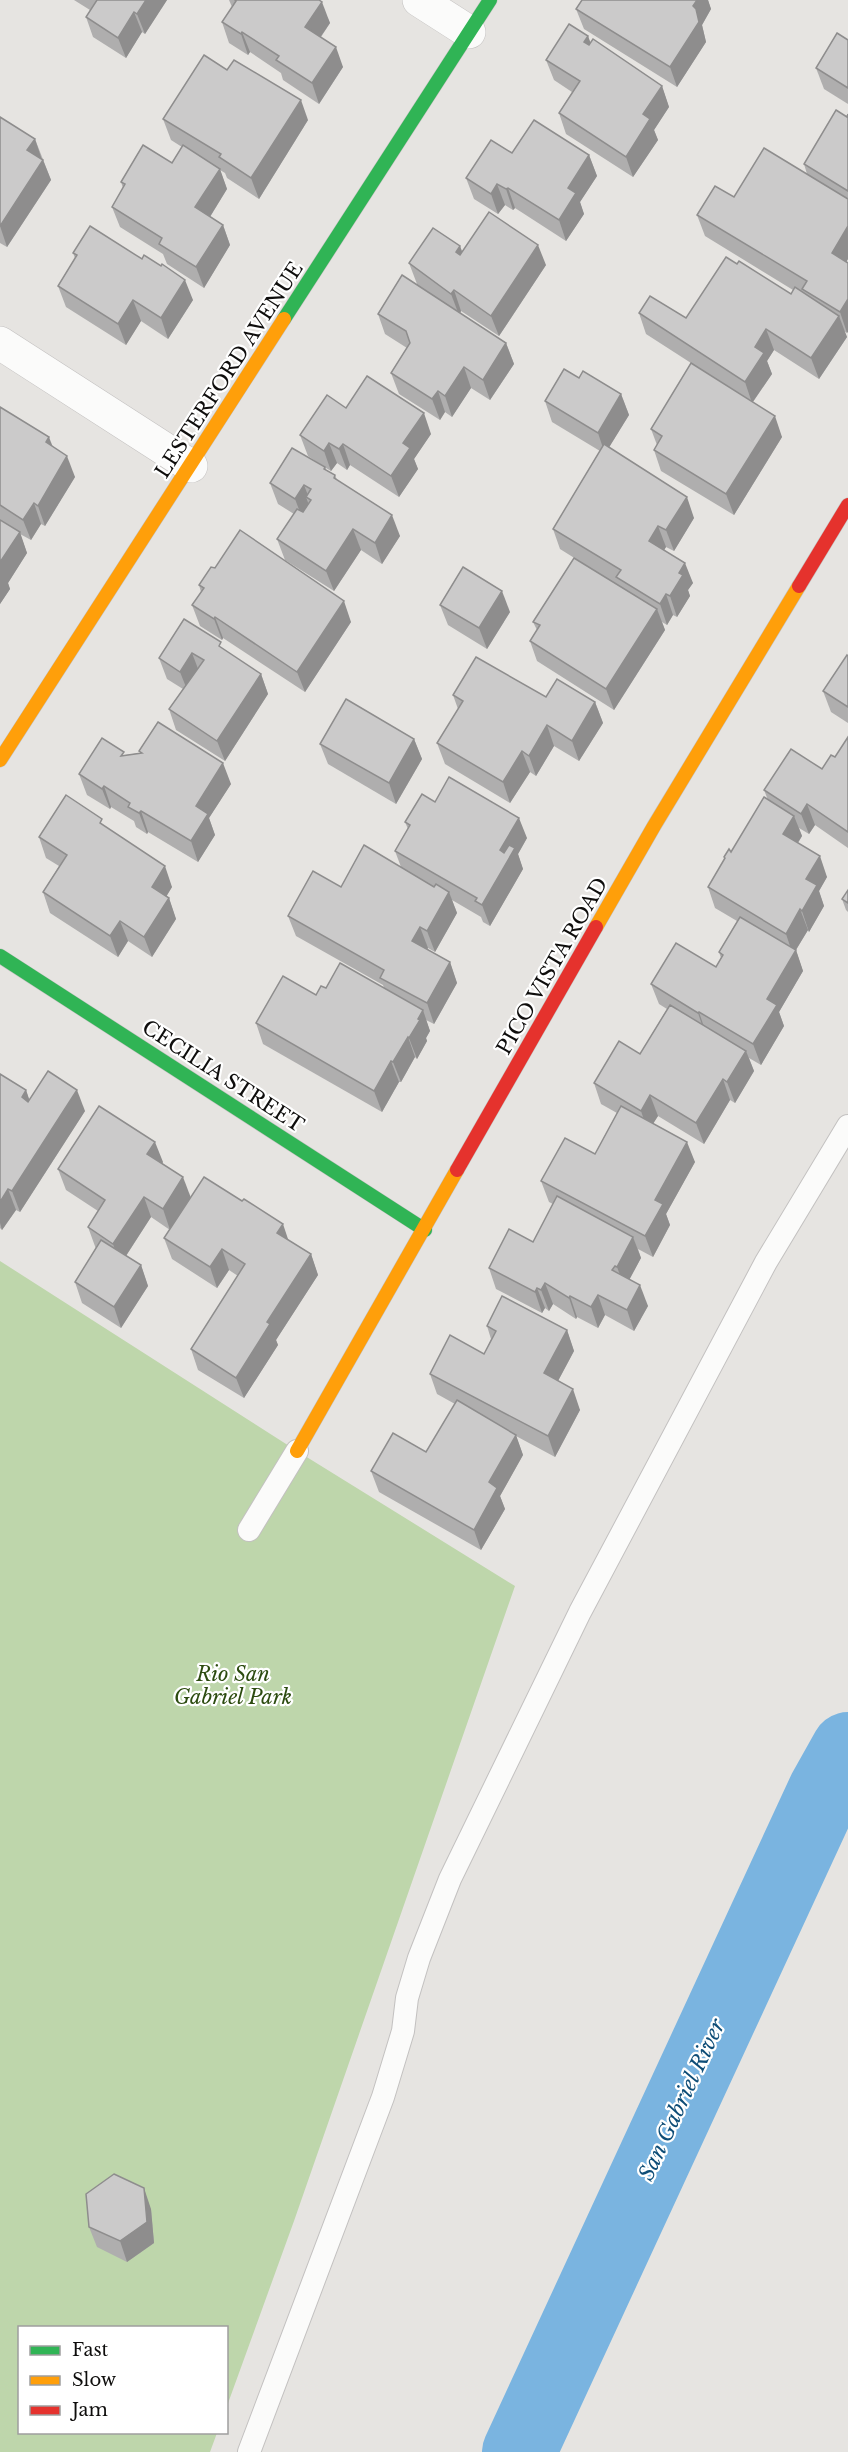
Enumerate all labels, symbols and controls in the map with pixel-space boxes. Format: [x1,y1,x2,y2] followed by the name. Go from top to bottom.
[150,258,308,482] street label: LESTERFORD AVENUE
[492,873,612,1059] street label: PICO VISTA ROAD
[138,1015,308,1137] street label: CECILIA STREET
[174,1662,292,1709] park label: Rio San Gabriel Park
[633,2014,731,2185] water label: San Gabriel River
[18,2326,228,2434] legend
[72,2339,109,2361] text: Fast
[72,2369,117,2391] text: Slow
[70,2399,108,2421] text: Jam

